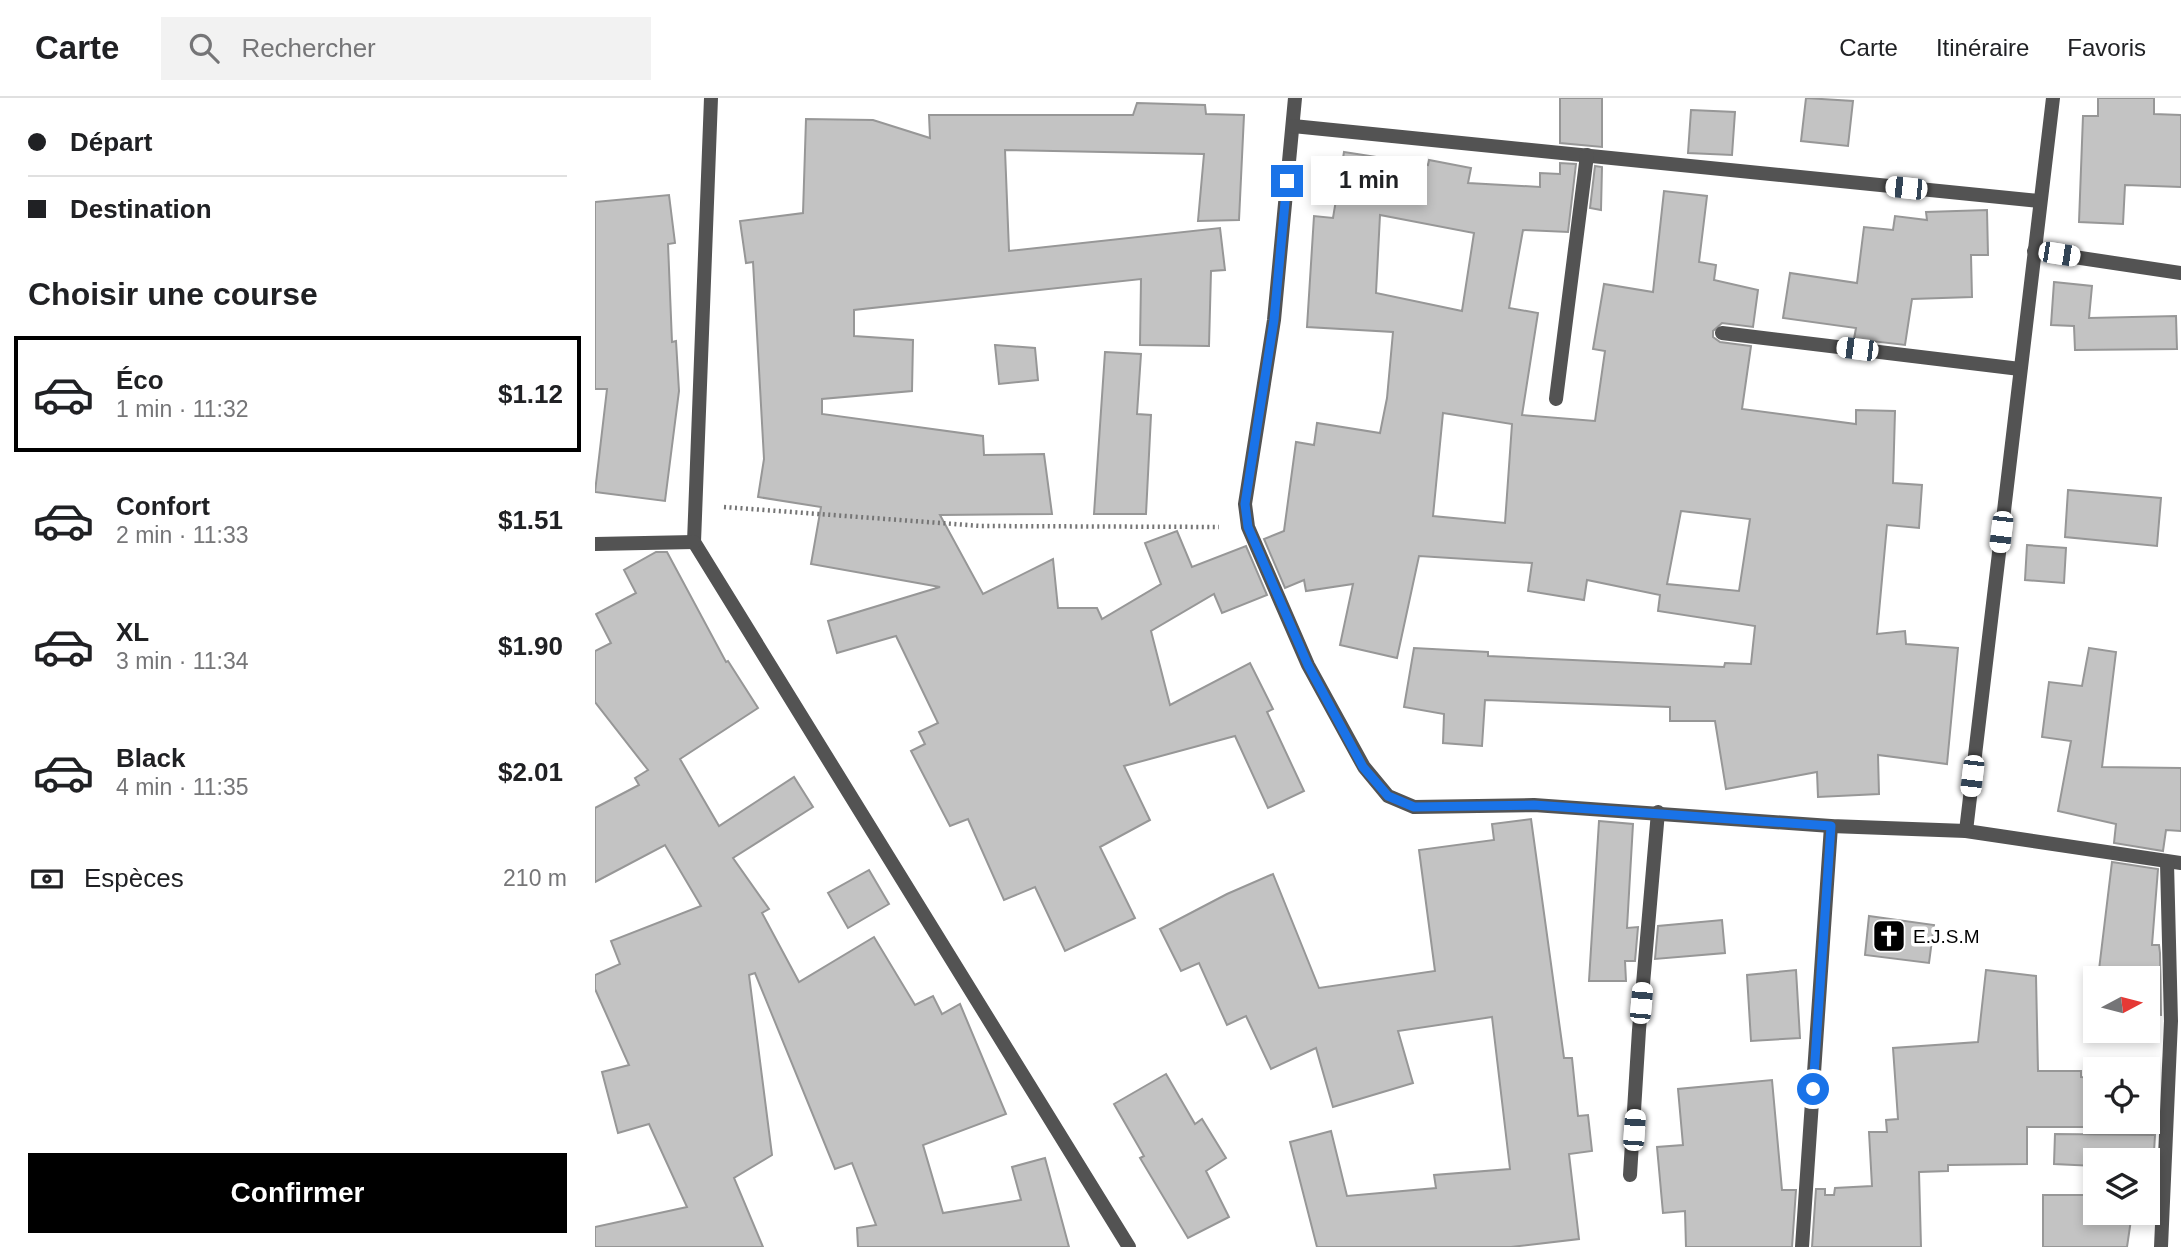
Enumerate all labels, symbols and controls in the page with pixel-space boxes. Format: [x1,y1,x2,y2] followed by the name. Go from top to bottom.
[161,17,651,80] search box
[35,29,119,66] text: Carte
[185,29,223,67] icon: search
[241,33,376,63] text: Rechercher
[1839,34,1898,61] text: Carte
[1936,34,2029,61] text: Itinéraire
[2067,34,2146,61] text: Favoris
[70,127,152,157] text: Départ
[1311,156,1427,206] callout: 1 min
[1271,165,1303,197] route end
[1339,167,1399,193] text: 1 min
[1885,175,1928,201] car
[70,194,212,224] text: Destination
[2037,240,2082,268] car
[28,276,318,312] text: Choisir une course
[1835,336,1880,362] car
[32,363,95,426] icon: car
[116,365,164,395] text: Éco
[498,379,563,409] text: $1.12
[116,396,249,422] text: 1 min · 11:32
[32,489,95,552] icon: car
[116,491,210,521] text: Confort
[498,505,563,535] text: $1.51
[1989,510,2014,554] car
[116,522,249,548] text: 2 min · 11:33
[32,615,95,678] icon: car
[116,617,149,647] text: XL
[498,631,563,661] text: $1.90
[116,648,249,674] text: 3 min · 11:34
[32,741,95,804] icon: car
[116,743,185,773] text: Black
[1960,754,1985,798] car
[498,757,563,787] text: $2.01
[116,774,249,800] text: 4 min · 11:35
[28,860,66,898] icon: cash
[84,863,184,893] text: Espèces
[503,865,567,891] text: 210 m
[1870,917,1908,955] church icon: E.J.S.M
[1913,926,1980,947] place label: E.J.S.M
[2083,966,2159,1043] north arrow
[2083,966,2160,1225] map controls
[1629,981,1654,1025] car
[2083,1057,2160,1134] button: locate
[1797,1073,1829,1105] route start
[1623,1108,1646,1152] car
[2083,1148,2160,1225] button: layers
[28,1153,567,1233] button: Confirmer

